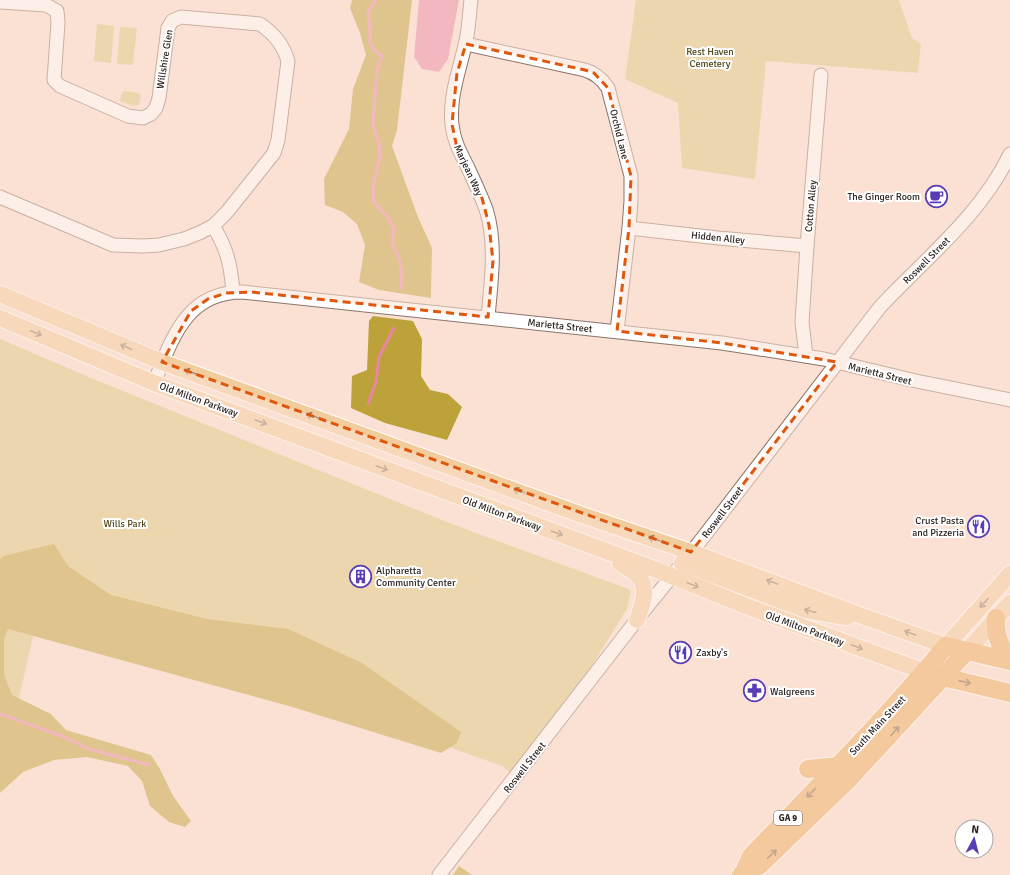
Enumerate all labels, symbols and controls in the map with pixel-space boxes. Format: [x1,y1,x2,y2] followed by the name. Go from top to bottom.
[154,29,176,90] street label: Willshire Glen
[686,46,734,70] park label: Rest Haven Cemetery
[607,108,631,160] street label: Orchid Lane
[451,143,485,198] street label: Marjean Way
[803,179,819,233] street label: Cotton Alley
[923,183,949,209] cafe icon: The Ginger Room
[847,191,920,203] place label: The Ginger Room
[690,229,746,247] street label: Hidden Alley
[901,234,953,287] street label: Roswell Street
[527,317,593,335] street label: Marietta Street
[29,329,41,337] one-way arrow
[121,343,133,350] one-way arrow
[847,360,913,388] street label: Marietta Street
[183,368,196,375] one-way arrow
[158,380,240,420] street label: Old Milton Parkway
[306,412,318,420] one-way arrow
[254,419,266,427] one-way arrow
[376,464,388,472] one-way arrow
[699,484,746,541] street label: Roswell Street
[513,487,525,495] one-way arrow
[461,494,543,534] street label: Old Milton Parkway
[966,513,992,539] restaurant icon: Crust Pasta and Pizzeria
[912,515,964,539] place label: Crust Pasta and Pizzeria
[104,518,146,530] park label: Wills Park
[550,530,563,537] one-way arrow
[648,535,661,542] one-way arrow
[348,563,374,589] building icon: Alpharetta Community Center
[376,565,456,589] place label: Alpharetta Community Center
[766,578,778,586] one-way arrow
[686,582,698,589] one-way arrow
[980,597,989,607] one-way arrow
[804,606,817,614] one-way arrow
[764,609,846,649] street label: Old Milton Parkway
[904,629,916,637] one-way arrow
[668,639,694,665] restaurant icon: Zaxby's
[851,644,863,652] one-way arrow
[696,647,728,659] place label: Zaxby's
[742,678,768,704] pharmacy icon: Walgreens
[958,679,971,687] one-way arrow
[770,686,815,698] place label: Walgreens
[847,693,909,758] street label: South Main Street
[890,726,900,736] one-way arrow
[501,739,549,796] street label: Roswell Street
[806,788,816,798] one-way arrow
[774,811,802,825] road number: GA 9
[954,819,994,859] north arrow
[971,823,980,836] text: N
[767,849,777,859] one-way arrow

